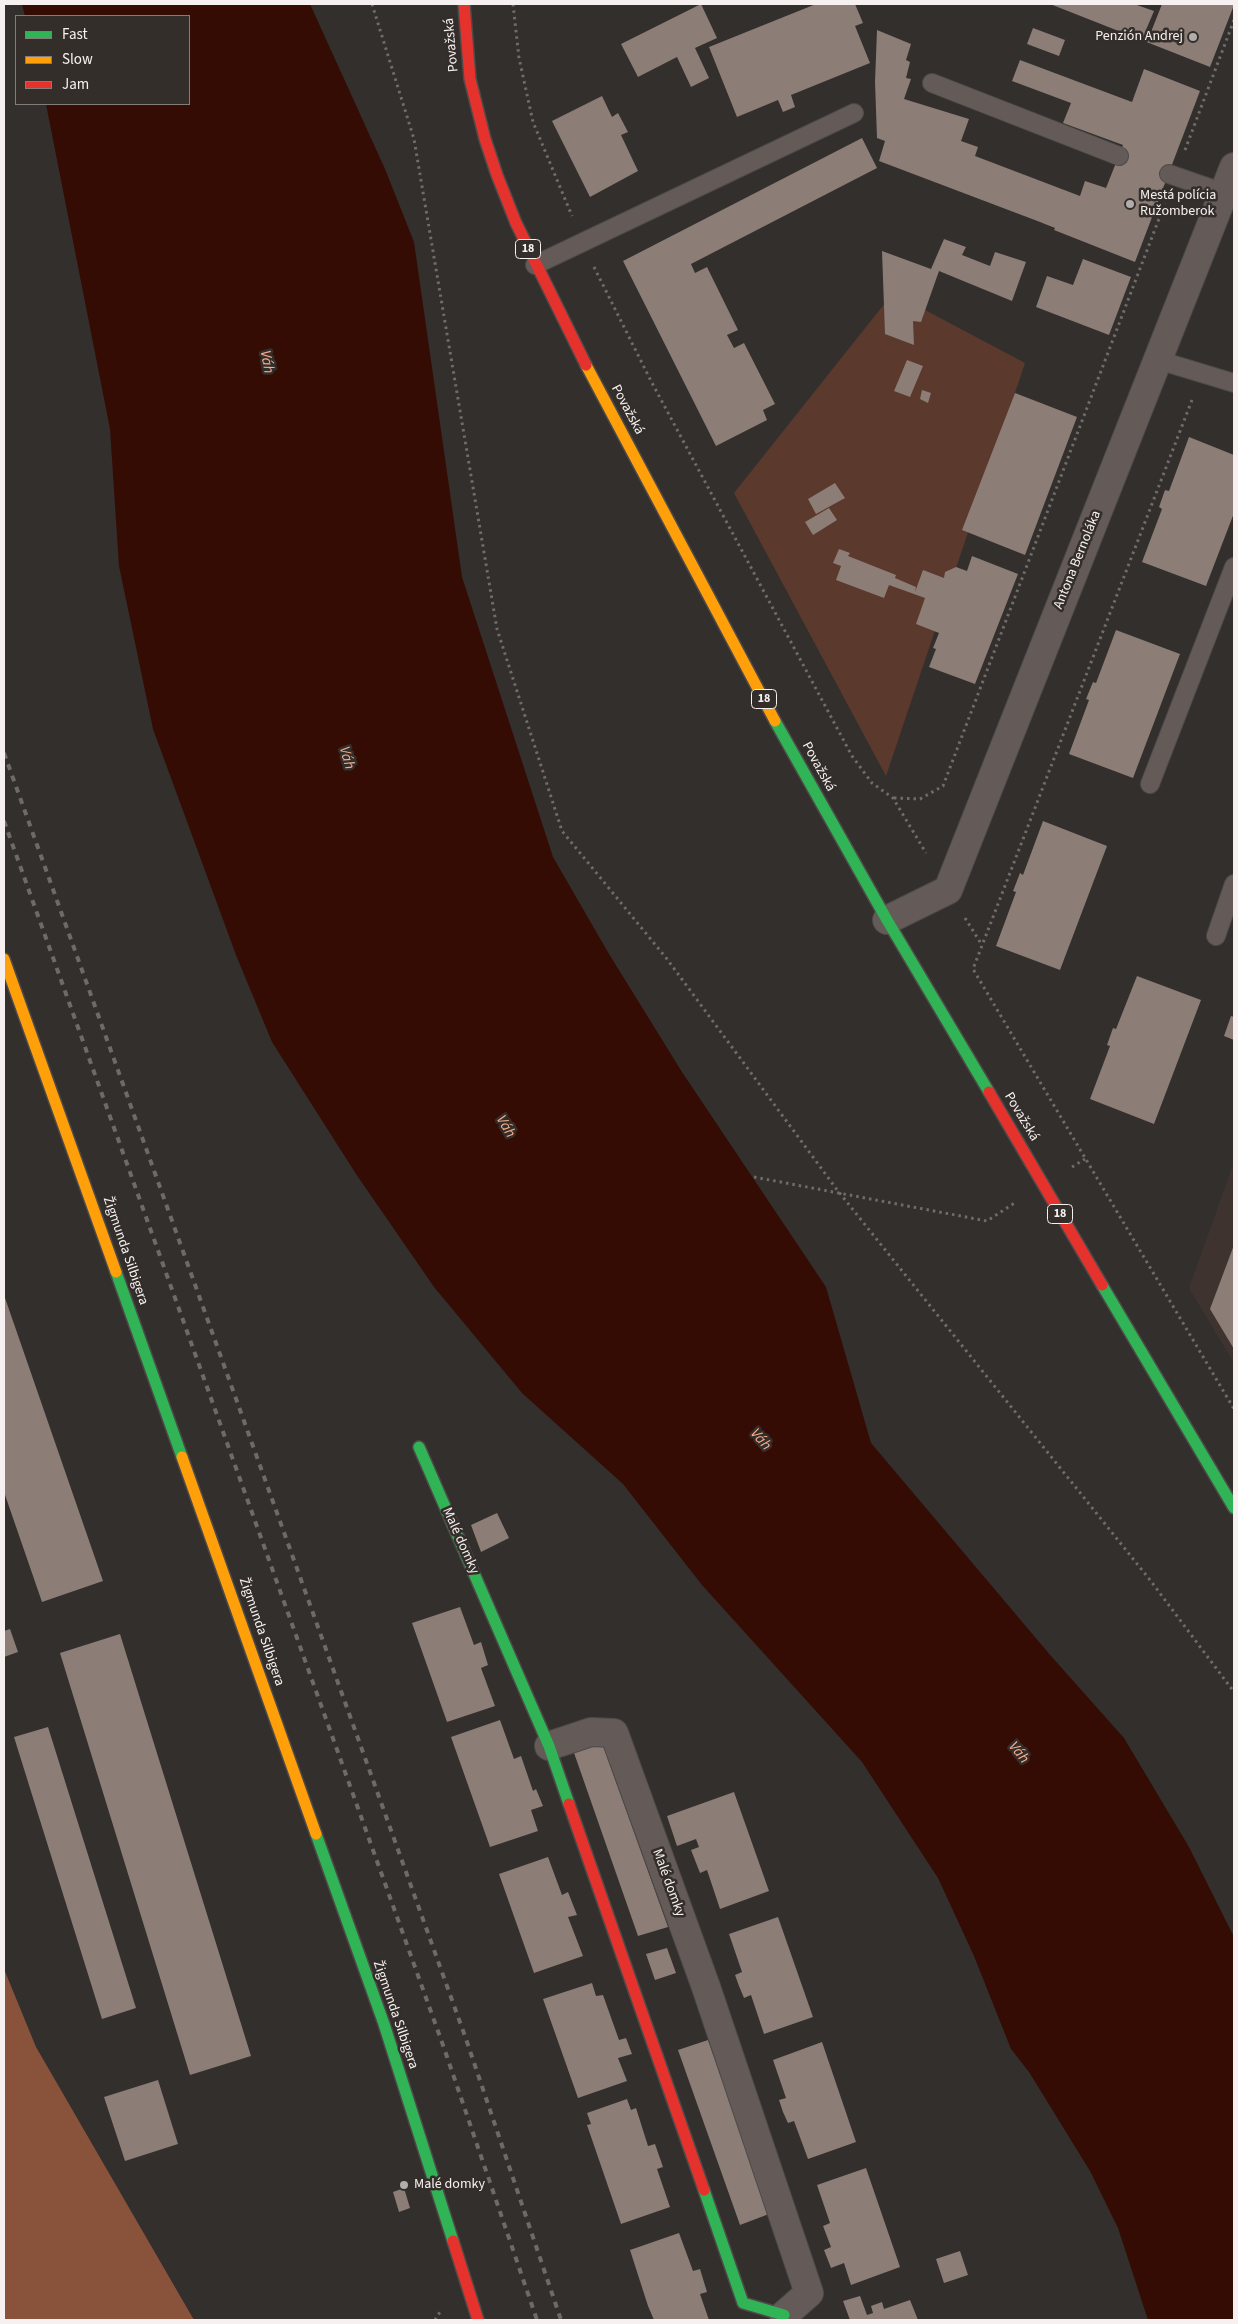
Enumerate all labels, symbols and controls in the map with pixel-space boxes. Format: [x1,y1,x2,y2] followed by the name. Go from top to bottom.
[15,15,190,105] legend
[441,17,463,73] street label: Považská
[62,24,88,45] text: Fast
[1095,29,1183,45] place label: Penzión Andrej
[1187,31,1199,43] marker: Penzión Andrej
[62,49,93,70] text: Slow
[62,74,89,95] text: Jam
[1140,188,1216,220] place label: Mestá polícia Ružomberok
[1124,198,1136,210] marker: Mestá polícia Ružomberok
[516,240,540,258] road number: 18
[255,349,277,375] water label: Váh
[607,382,647,438] street label: Považská
[1051,508,1105,612] street label: Antona Bernoláka
[752,690,776,709] road number: 18
[798,739,838,795] street label: Považská
[334,744,358,772] water label: Váh
[1000,1089,1042,1145] street label: Považská
[491,1113,519,1141] water label: Váh
[99,1195,151,1307] street label: Žigmunda Silbigera
[1048,1204,1072,1224] road number: 18
[746,1425,774,1455] water label: Váh
[438,1505,482,1577] street label: Malé domky
[235,1576,287,1688] street label: Žigmunda Silbigera
[1004,1738,1032,1768] water label: Váh
[648,1847,688,1919] street label: Malé domky
[369,1959,421,2071] street label: Žigmunda Silbigera
[414,2177,485,2193] place label: Malé domky
[398,2179,410,2191] marker: Malé domky

